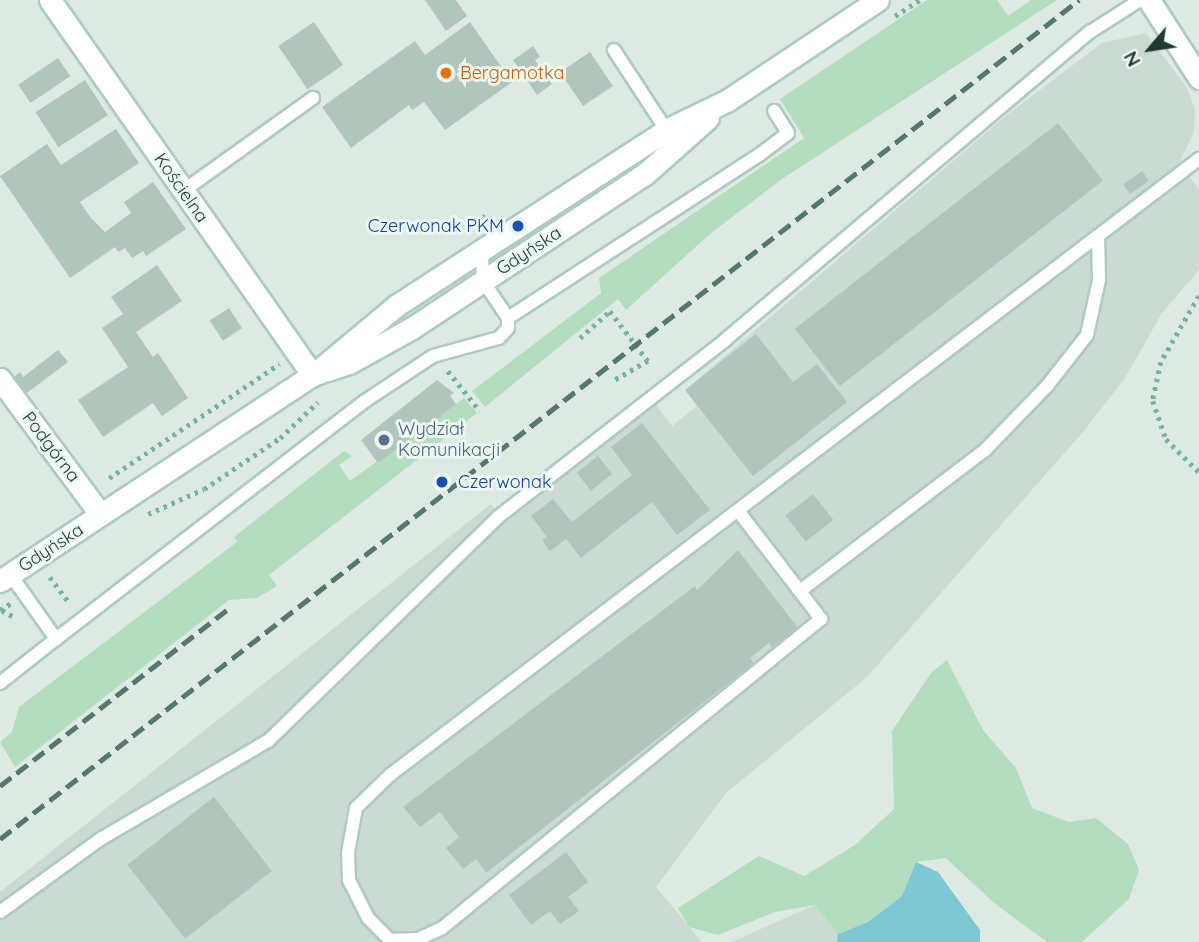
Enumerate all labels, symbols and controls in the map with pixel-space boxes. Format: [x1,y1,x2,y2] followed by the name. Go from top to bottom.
[1115,14,1185,84] north arrow
[1118,47,1146,71] text: N
[460,62,564,84] place label: Bergamotka
[438,65,454,81] marker: Bergamotka
[149,149,213,227] street label: Kościelna
[368,215,504,237] place label: Czerwonak PKM
[510,218,526,234] marker: Czerwonak PKM
[493,222,565,280] street label: Gdyńska
[17,407,85,487] street label: Podgórna
[398,419,500,462] place label: Wydział Komunikacji
[376,432,392,448] marker: Wydział Komunikacji
[458,471,552,493] place label: Czerwonak
[432,472,452,492] marker: Czerwonak
[15,519,87,577] street label: Gdyńska

